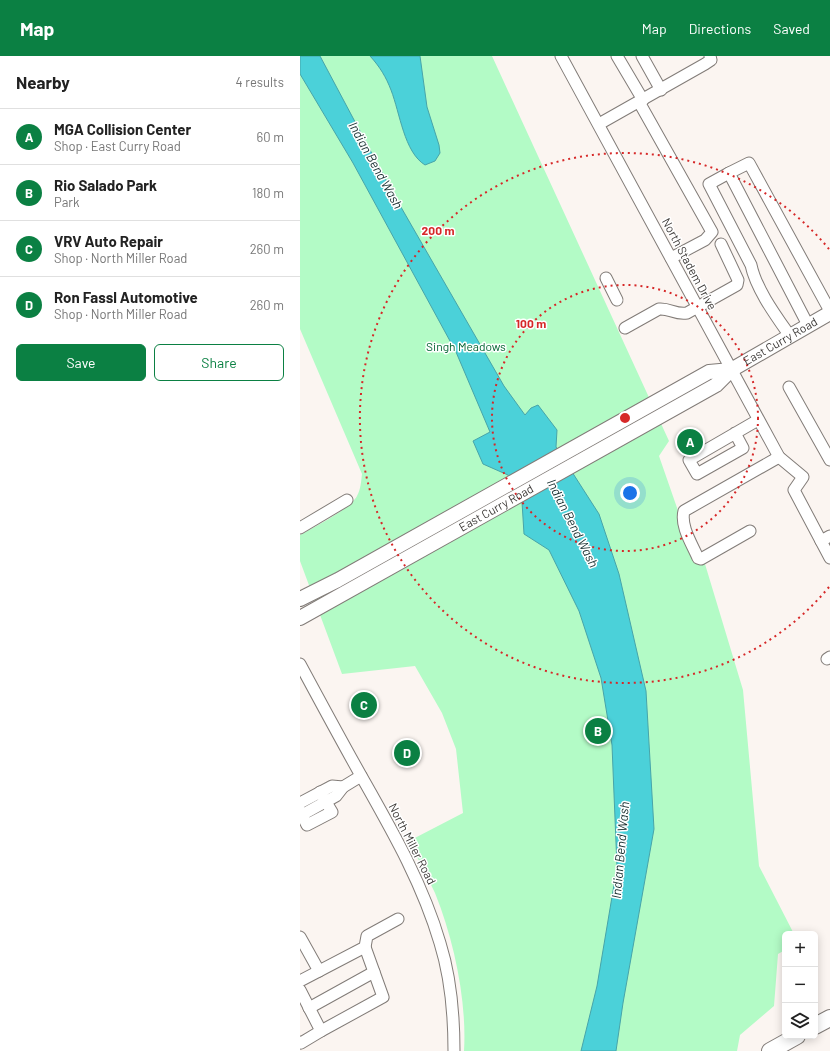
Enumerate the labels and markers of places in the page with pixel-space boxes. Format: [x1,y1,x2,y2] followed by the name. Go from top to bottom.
[618,411,632,425] centre of rings
[677,427,703,457] pin: A
[351,690,377,720] pin: C
[585,716,611,746] pin: B
[394,738,420,768] pin: D

